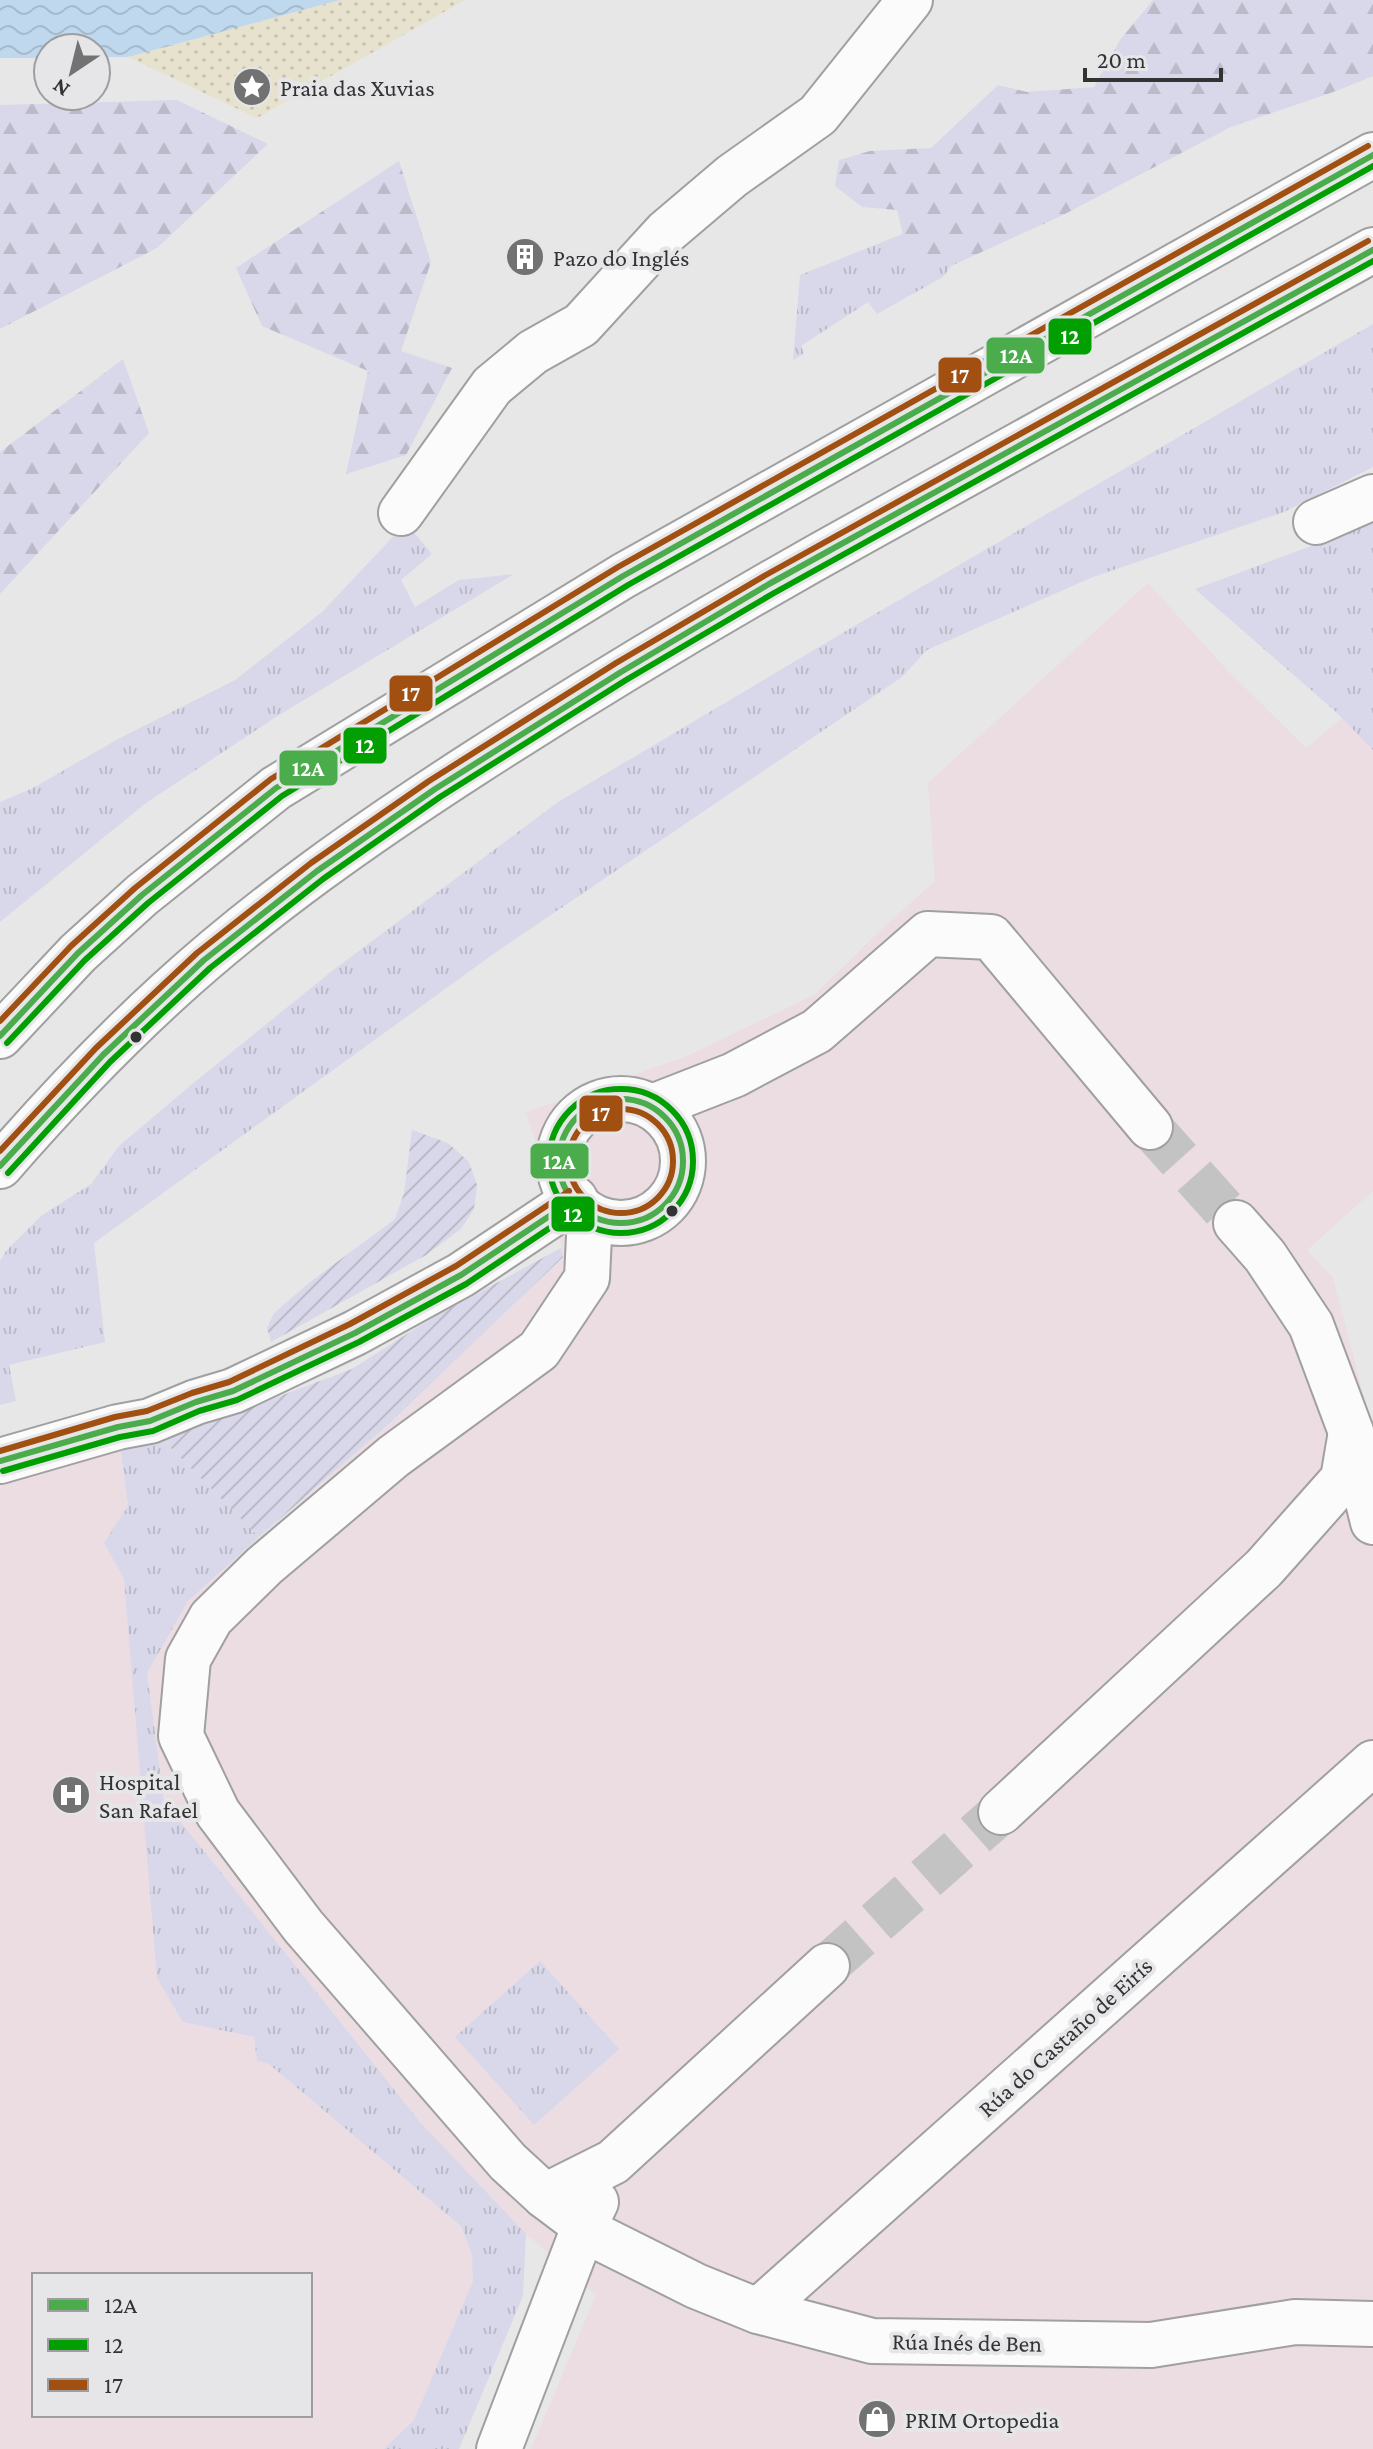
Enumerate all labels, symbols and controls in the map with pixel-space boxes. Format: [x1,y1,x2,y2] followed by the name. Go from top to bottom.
[32,32,112,112] north arrow
[1085,32,1221,82] scale bar
[1097,46,1146,73] text: 20 m
[231,66,273,108] place icon: Praia das Xuvias
[48,73,74,103] text: N
[280,74,435,101] place label: Praia das Xuvias
[504,236,546,278] building icon: Pazo do Inglés
[553,244,689,271] place label: Pazo do Inglés
[1047,317,1093,356] line badge: 12
[1060,324,1080,349] text: 12
[985,336,1046,375] line badge: 12A
[1000,343,1033,368] text: 12A
[937,356,983,394] line badge: 17
[951,363,969,388] text: 17
[388,674,434,713] line badge: 17
[402,681,420,706] text: 17
[342,726,388,765] line badge: 12
[355,733,375,758] text: 12
[278,749,339,787] line badge: 12A
[292,756,325,781] text: 12A
[128,1029,144,1045] unlabelled marker
[578,1094,624,1133] line badge: 17
[592,1101,610,1126] text: 17
[529,1142,590,1180] line badge: 12A
[543,1149,576,1174] text: 12A
[550,1195,596,1233] line badge: 12
[563,1202,583,1227] text: 12
[664,1203,680,1219] unlabelled marker
[99,1768,198,1823] place label: Hospital San Rafael
[50,1774,92,1816] hospital icon: Hospital San Rafael
[973,1952,1157,2122] street label: Rúa do Castaño de Eirís
[32,2273,312,2417] legend
[104,2291,137,2318] text: 12A
[892,2327,1042,2357] street label: Rúa Inés de Ben
[104,2331,123,2358] text: 12
[104,2371,123,2398] text: 17
[856,2398,898,2440] shop icon: PRIM Ortopedia
[905,2406,1059,2433] place label: PRIM Ortopedia

